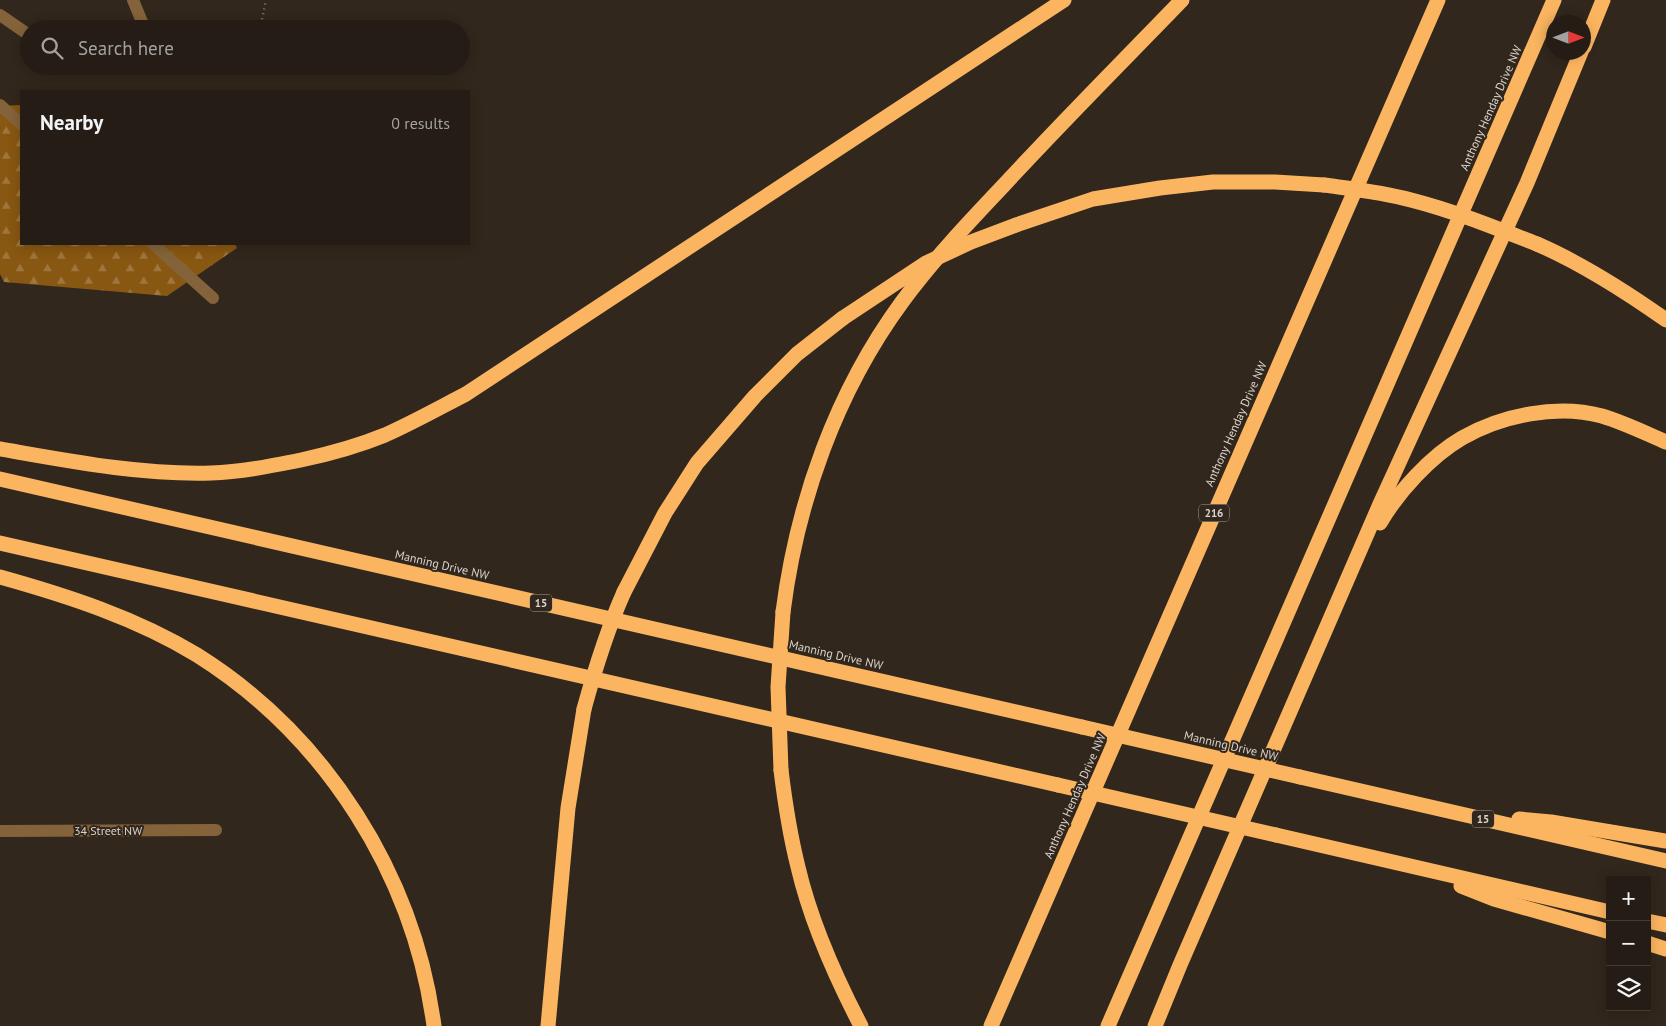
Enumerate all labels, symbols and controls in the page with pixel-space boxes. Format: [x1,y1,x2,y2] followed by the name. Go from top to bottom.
[1546,15,1591,60] north arrow
[20,20,470,75] search box
[38,34,66,62] icon: search
[78,36,174,60] text: Search here
[1456,43,1525,173] street label: Anthony Henday Drive NW
[40,109,103,136] text: Nearby
[391,113,450,133] text: 0 results
[1201,359,1270,489] street label: Anthony Henday Drive NW
[1199,504,1229,522] road number: 216
[394,546,491,583] street label: Manning Drive NW
[530,594,552,612] road number: 15
[788,636,885,673] street label: Manning Drive NW
[1183,727,1280,764] street label: Manning Drive NW
[1040,731,1109,861] street label: Anthony Henday Drive NW
[1472,811,1494,828] road number: 15
[74,823,142,838] street label: 34 Street NW
[1606,876,1651,1011] map controls
[1606,876,1651,921] button: +
[1606,921,1651,966] button: −
[1606,966,1651,1011] button: layers

